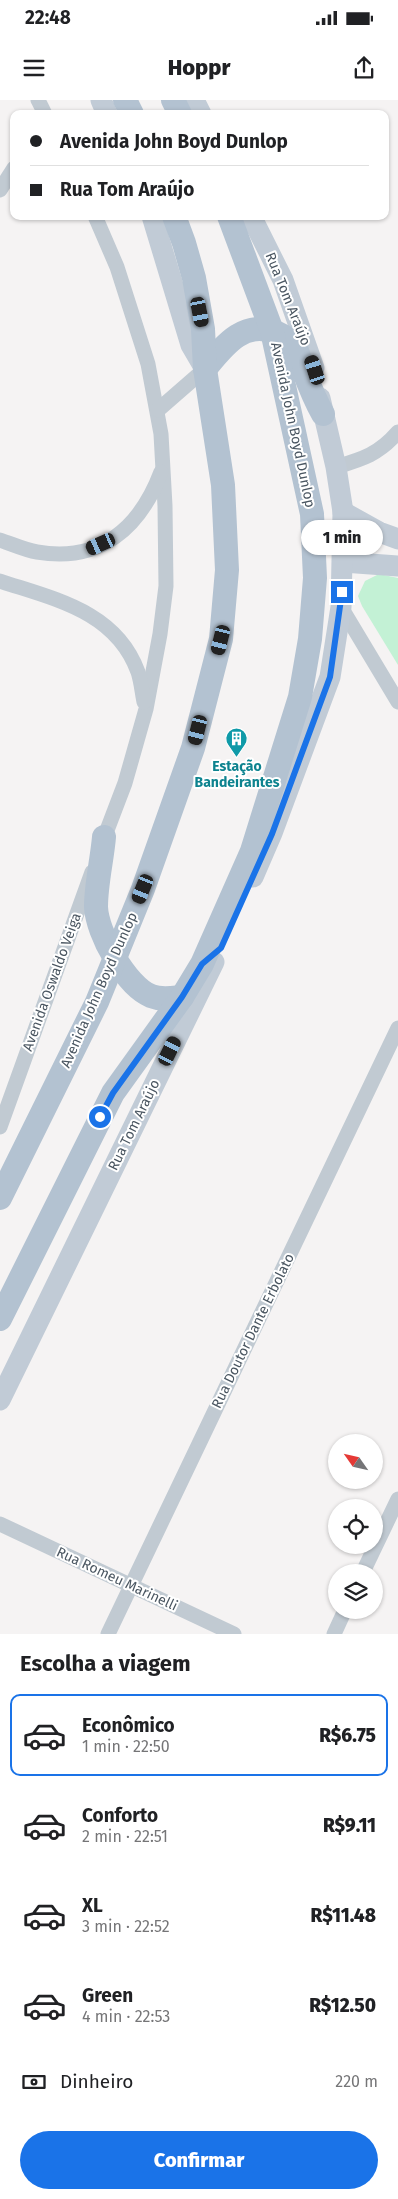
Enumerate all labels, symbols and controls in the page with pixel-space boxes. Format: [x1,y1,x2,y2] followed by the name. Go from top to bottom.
[25,6,71,29] text: 22:48
[20,54,48,82] icon: menu
[168,54,230,81] text: Hoppr
[350,54,378,82] icon: share
[60,130,288,153] text: Avenida John Boyd Dunlop
[60,178,194,201] text: Rua Tom Araújo
[262,250,314,348] street label: Rua Tom Araújo
[189,296,210,328] car
[267,341,319,509] street label: Avenida John Boyd Dunlop
[303,353,326,387] car
[301,520,383,554] callout: 1 min
[323,528,361,547] text: 1 min
[84,531,117,557] car
[331,581,353,603] route end
[210,624,231,656] car
[187,714,208,746] car
[225,726,249,757] building icon: Estação Bandeirantes
[195,758,280,791] place label: Estação Bandeirantes
[130,872,155,906] car
[57,910,141,1070] street label: Avenida John Boyd Dunlop
[19,911,85,1053] street label: Avenida Oswaldo Veiga
[156,1034,183,1068] car
[105,1077,163,1173] street label: Rua Tom Araújo
[89,1106,111,1128] route start
[208,1251,298,1411] street label: Rua Doutor Dante Erbolato
[328,1434,382,1489] north arrow
[328,1434,383,1619] map controls
[328,1499,383,1554] button: locate
[54,1543,180,1615] street label: Rua Romeu Marinelli
[328,1564,383,1619] button: layers
[20,1650,191,1677] text: Escolha a viagem
[22,1713,67,1758] icon: car
[82,1714,175,1737] text: Econômico
[319,1724,376,1747] text: R$6.75
[82,1737,170,1756] text: 1 min · 22:50
[22,1803,67,1848] icon: car
[82,1804,158,1827] text: Conforto
[323,1814,376,1837] text: R$9.11
[82,1827,168,1846] text: 2 min · 22:51
[22,1893,67,1938] icon: car
[82,1894,103,1917] text: XL
[311,1904,376,1927] text: R$11.48
[82,1917,170,1936] text: 3 min · 22:52
[22,1983,67,2028] icon: car
[82,1984,133,2007] text: Green
[309,1994,376,2017] text: R$12.50
[82,2007,170,2026] text: 4 min · 22:53
[20,2068,48,2096] icon: cash
[60,2070,133,2093] text: Dinheiro
[335,2072,378,2091] text: 220 m
[20,2131,378,2189] button: Confirmar

